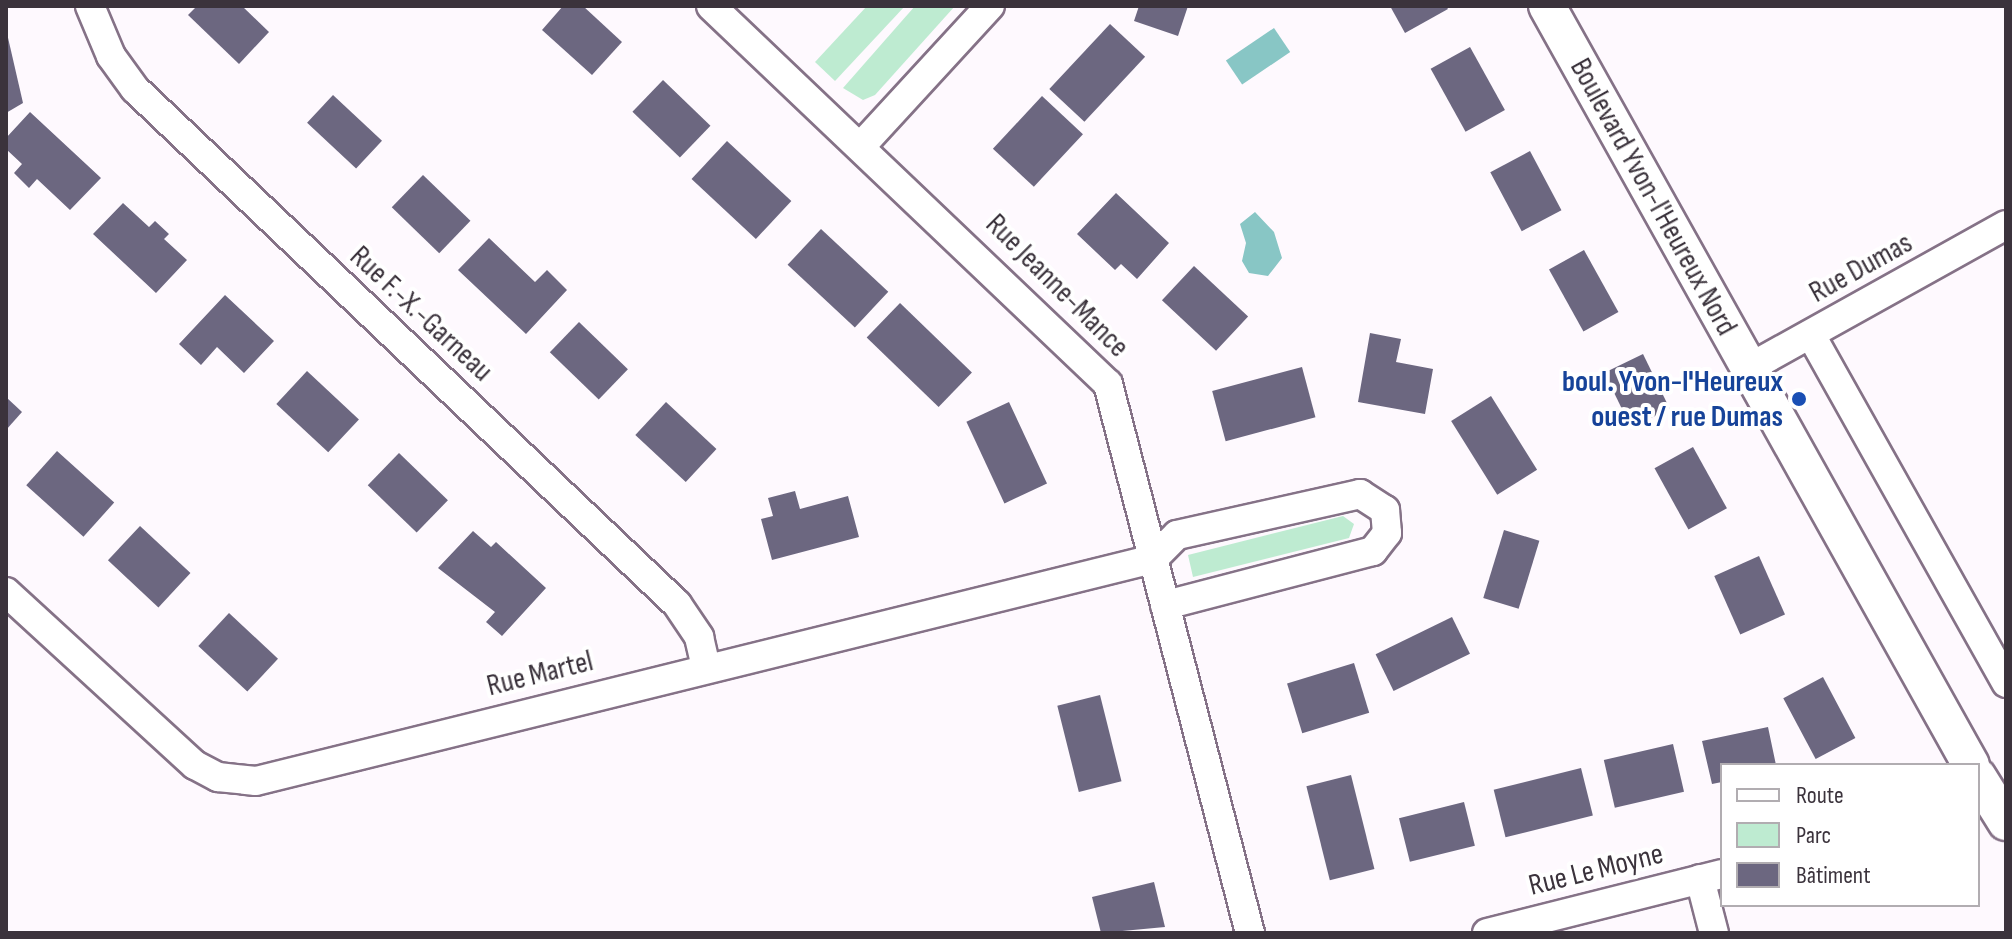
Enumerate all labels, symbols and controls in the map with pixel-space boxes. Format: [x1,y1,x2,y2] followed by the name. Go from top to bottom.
[1562,52,1744,342] street label: Boulevard Yvon-l'Heureux Nord
[978,207,1136,365] street label: Rue Jeanne-Mance
[1803,225,1919,311] street label: Rue Dumas
[342,239,500,389] street label: Rue F.-X.-Garneau
[1562,364,1783,434] place label: boul. Yvon-l'Heureux ouest / rue Dumas
[1790,390,1808,408] marker: boul. Yvon-l'Heureux ouest / rue Dumas
[483,643,597,705] street label: Rue Martel
[1720,763,1980,907] legend
[1796,781,1844,810] text: Route
[1796,821,1831,850] text: Parc
[1525,836,1667,904] street label: Rue Le Moyne
[1796,861,1871,890] text: Bâtiment

